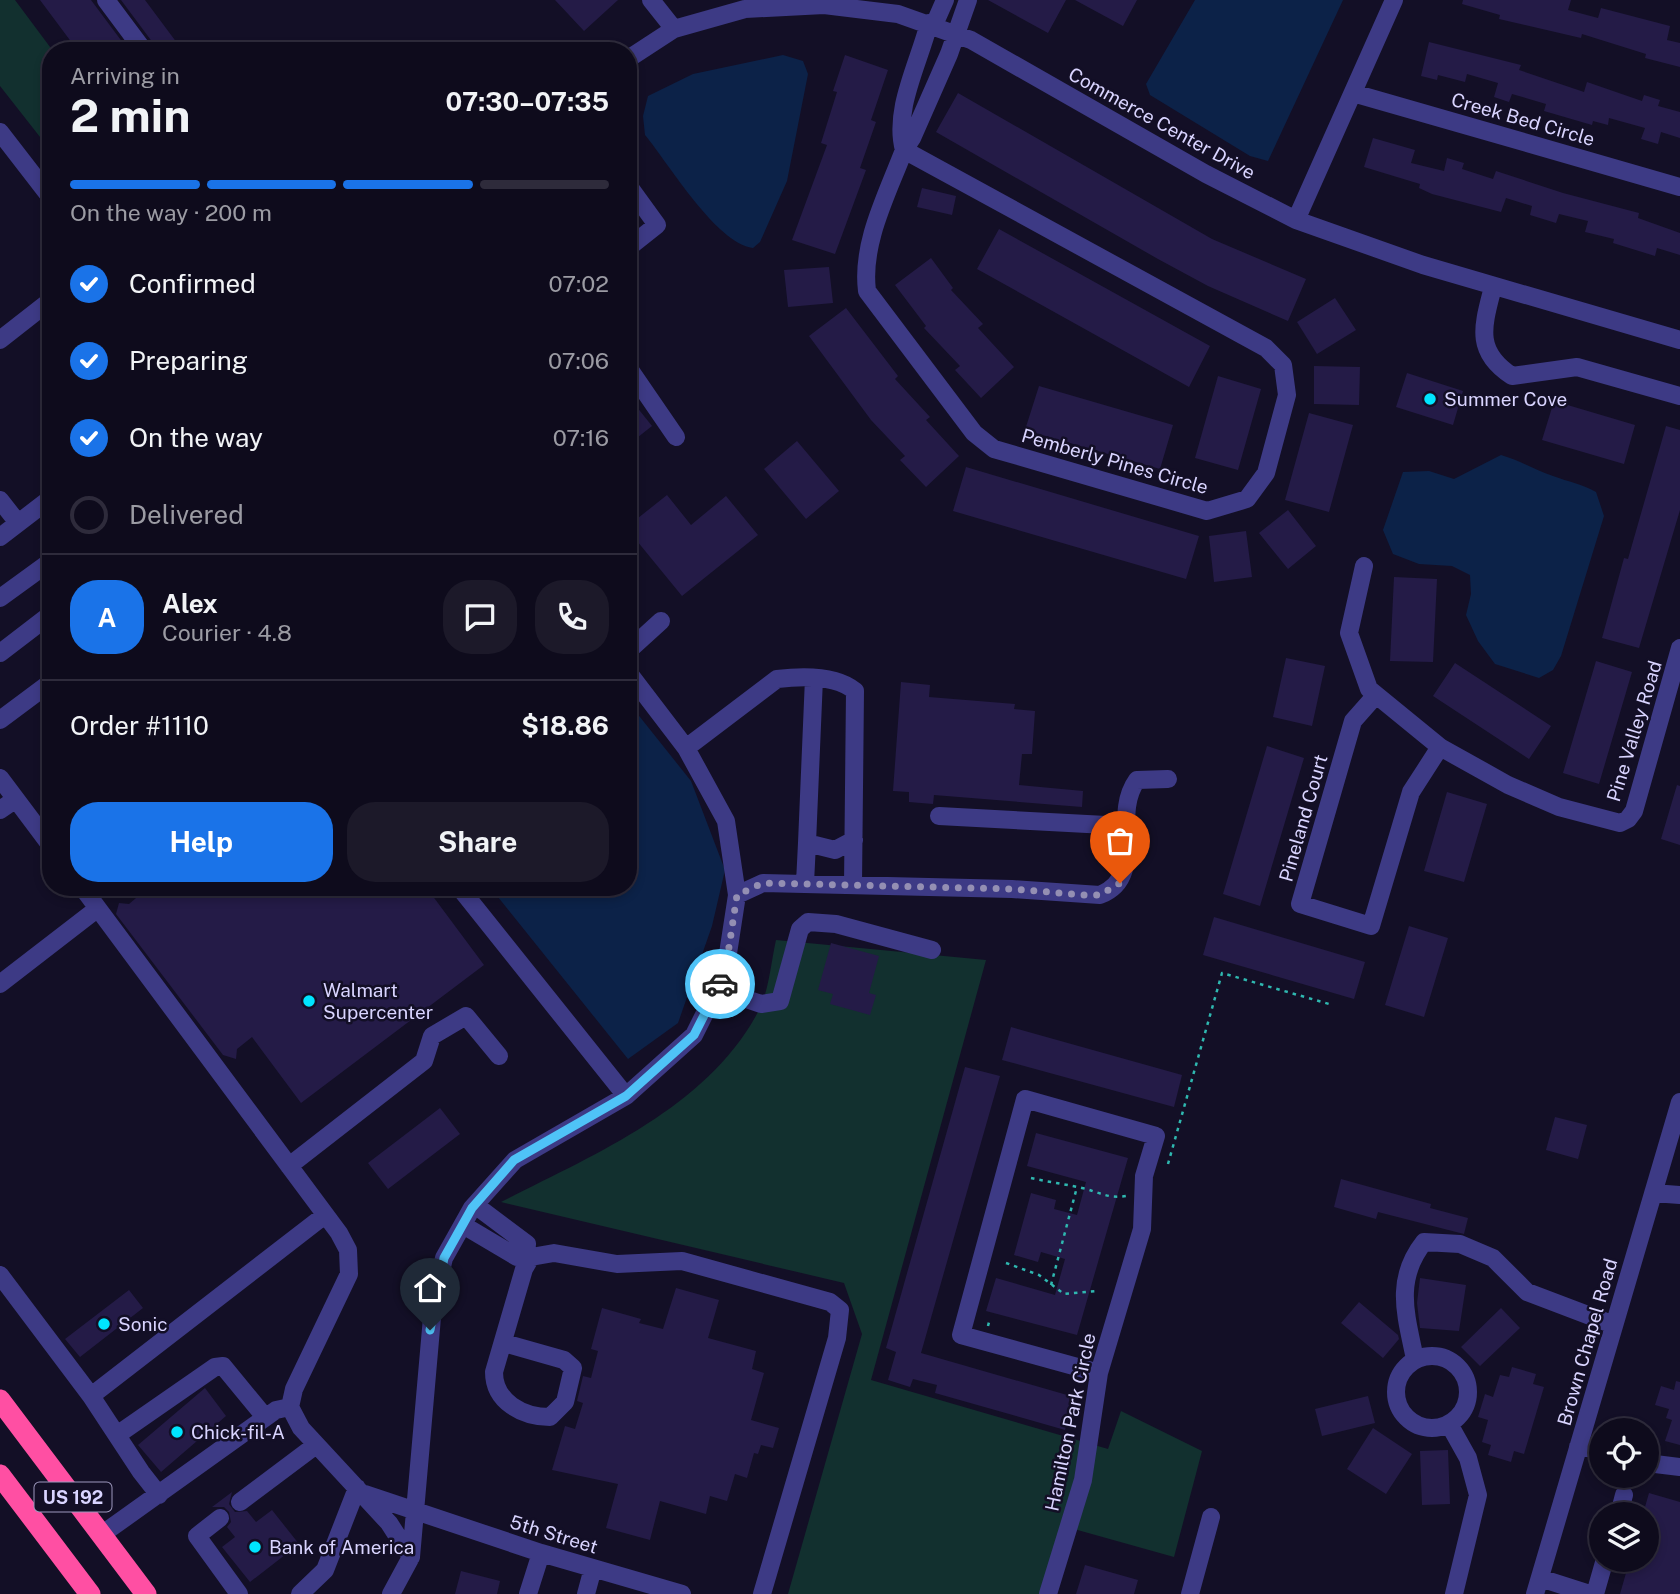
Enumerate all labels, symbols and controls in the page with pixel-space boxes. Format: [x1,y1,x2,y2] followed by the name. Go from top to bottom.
[70,62,180,89] text: Arriving in
[1065,62,1259,184] street label: Commerce Center Drive
[446,86,609,117] text: 07:30–07:35
[70,88,190,142] text: 2 min
[1449,88,1597,150] street label: Creek Bed Circle
[70,199,272,226] text: On the way · 200 m
[70,265,108,303] icon: check
[129,268,256,299] text: Confirmed
[549,270,609,297] text: 07:02
[70,342,108,380] icon: check
[129,345,248,376] text: Preparing
[548,347,609,374] text: 07:06
[1444,388,1567,410] place label: Summer Cove
[1422,391,1438,407] marker: Summer Cove
[70,419,108,457] icon: check
[129,422,263,453] text: On the way
[553,424,609,451] text: 07:16
[1019,424,1211,498] street label: Pemberly Pines Circle
[129,499,244,530] text: Delivered
[443,580,517,654] button: chat
[535,580,609,654] button: phone
[162,588,218,619] text: Alex
[98,602,116,633] text: A
[162,619,292,646] text: Courier · 4.8
[1602,658,1666,804] street label: Pine Valley Road
[70,710,209,741] text: Order #1110
[521,710,609,741] text: $18.86
[1274,752,1332,884] street label: Pineland Court
[70,802,333,882] button: Help
[347,802,609,882] button: Share
[1090,811,1150,883] pin
[1101,822,1139,860] icon: bag
[685,949,755,1019] courier
[701,965,739,1003] icon: car
[323,979,433,1023] place label: Walmart Supercenter
[301,993,317,1009] marker: Walmart Supercenter
[1553,1256,1621,1428] street label: Brown Chapel Road
[400,1258,460,1330] pin
[411,1269,449,1307] icon: home
[118,1313,167,1335] place label: Sonic
[96,1316,112,1332] marker: Sonic
[1040,1331,1100,1513] street label: Hamilton Park Circle
[1589,1418,1659,1572] map controls
[1589,1418,1659,1488] button: locate
[191,1421,285,1443] place label: Chick-fil-A
[169,1424,185,1440] marker: Chick-fil-A
[34,1482,112,1512] road number: US 192
[1589,1502,1659,1572] button: layers
[507,1510,601,1558] street label: 5th Street
[269,1536,414,1558] place label: Bank of America
[247,1539,263,1555] marker: Bank of America

